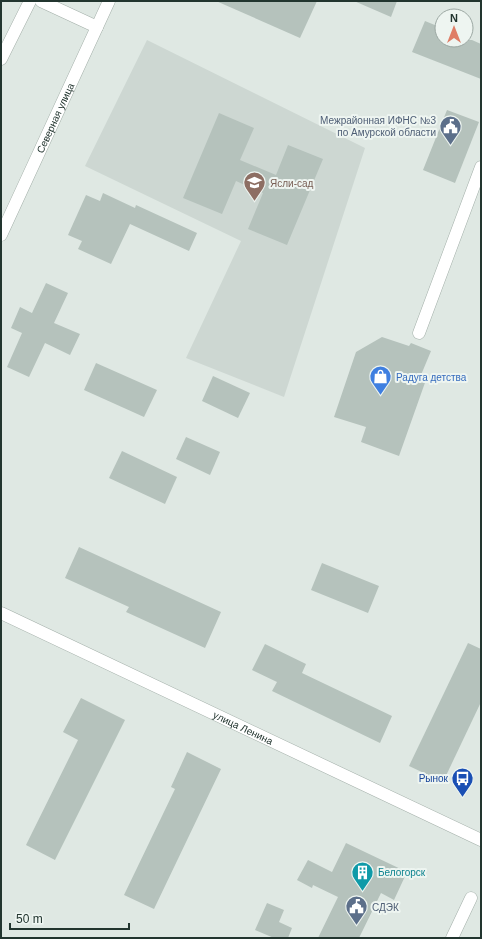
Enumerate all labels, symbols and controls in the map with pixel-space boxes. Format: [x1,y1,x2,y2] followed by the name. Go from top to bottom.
[434,8,474,48] north arrow
[450,12,458,24] text: N
[34,81,76,155] street label: Северная улица
[438,113,464,146] public building icon: Межрайонная ИФНС №3 по Амурской области
[320,115,436,138] place label: Межрайонная ИФНС №3 по Амурской области
[242,170,268,203] school or university icon: Ясли-сад
[270,178,314,189] place label: Ясли-сад
[367,364,393,397] shop icon: Радуга детства
[396,372,467,383] place label: Радуга детства
[212,709,275,747] street label: улица Ленина
[450,765,476,798] bus stop icon: Рынок
[419,773,449,784] place label: Рынок
[350,859,376,892] building icon: Белогорск
[378,867,426,878] place label: Белогорск
[343,894,369,927] public building icon: СДЭК
[372,902,399,913] place label: СДЭК
[10,905,129,931] scale bar
[16,912,43,926] text: 50 m

